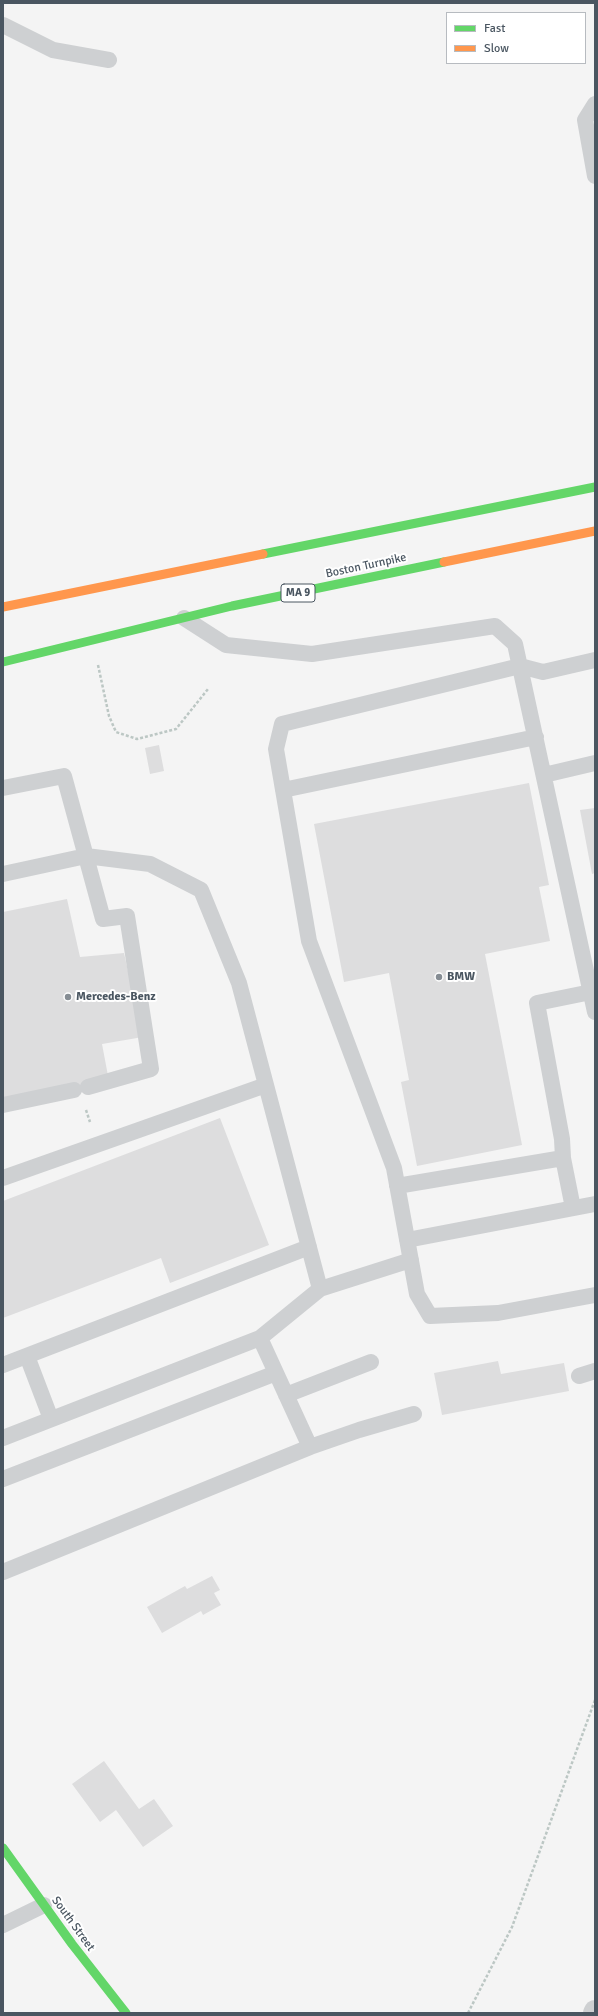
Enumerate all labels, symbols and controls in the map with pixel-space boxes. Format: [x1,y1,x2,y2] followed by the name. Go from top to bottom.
[446,12,586,64] legend
[484,21,505,36] text: Fast
[484,41,509,56] text: Slow
[324,550,408,582] street label: Boston Turnpike
[281,584,315,602] road number: MA 9
[447,970,475,984] place label: BMW
[434,972,444,982] marker: BMW
[76,990,156,1004] place label: Mercedes-Benz
[63,992,73,1002] marker: Mercedes-Benz
[48,1894,98,1954] street label: South Street

